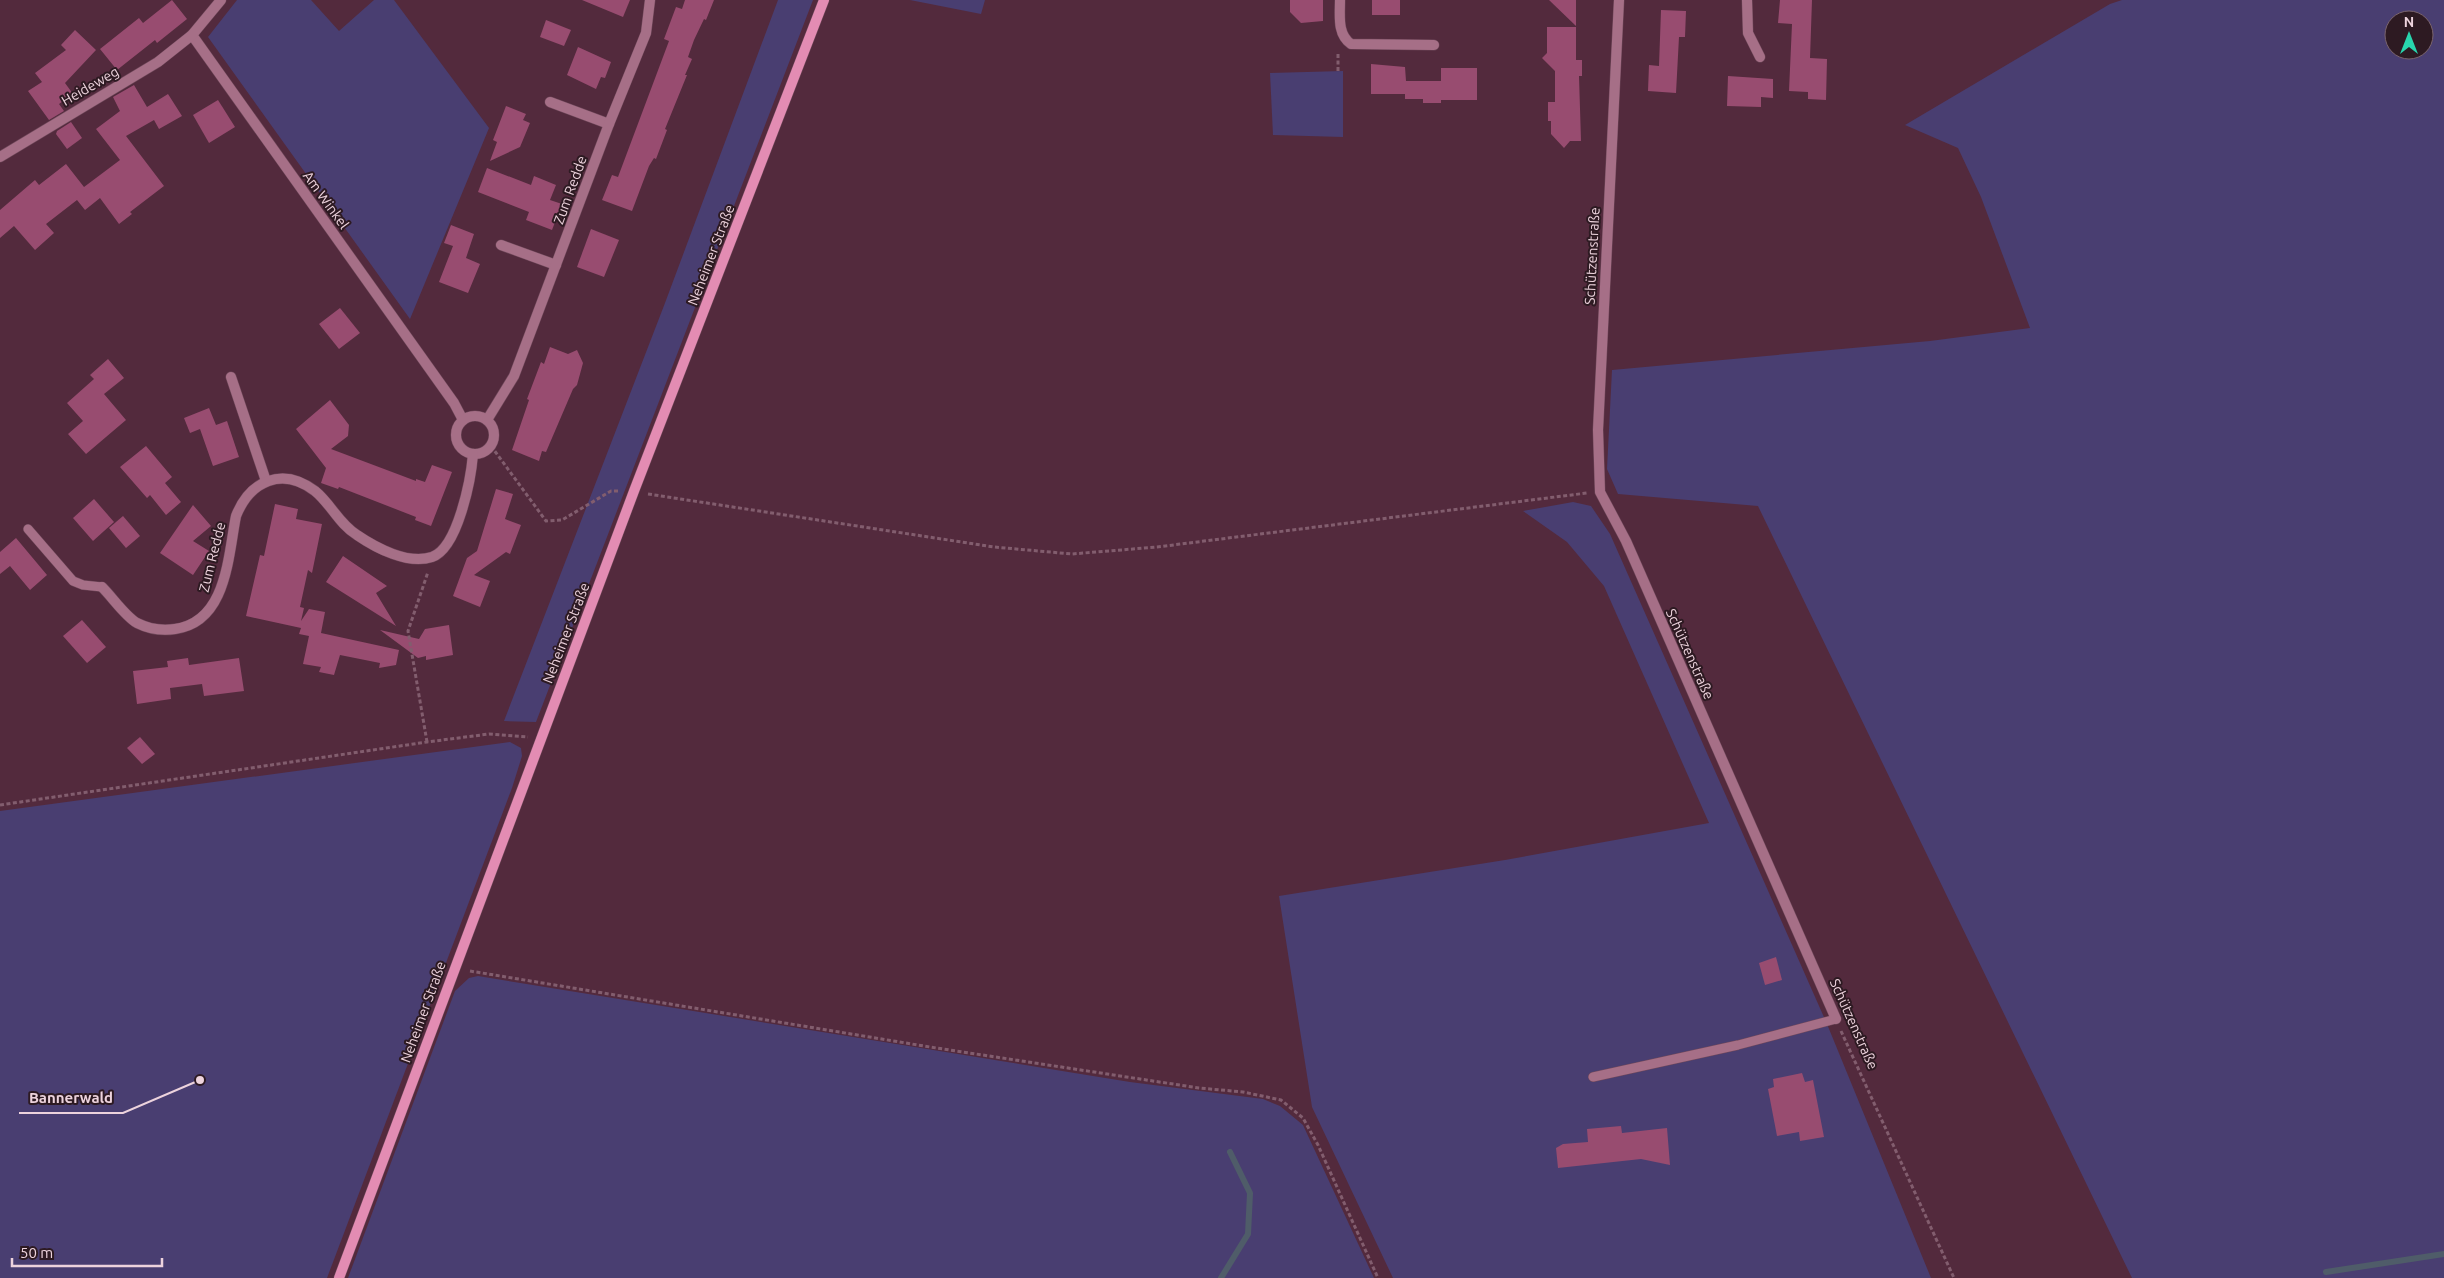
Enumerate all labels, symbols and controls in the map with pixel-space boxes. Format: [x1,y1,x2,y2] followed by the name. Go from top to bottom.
[2384,10,2434,60] north arrow
[2404,14,2414,30] text: N
[59,63,121,109] street label: Heideweg
[550,154,590,226] street label: Zum Redde
[300,168,352,232] street label: Am Winkel
[684,202,738,308] street label: Neheimer Straße
[1581,207,1603,305] street label: Schützenstraße
[196,520,228,594] street label: Zum Redde
[539,580,593,686] street label: Neheimer Straße
[1663,606,1717,702] street label: Schützenstraße
[397,959,449,1065] street label: Neheimer Straße
[1827,976,1881,1072] street label: Schützenstraße
[19,1083,123,1113] callout: Bannerwald
[29,1089,113,1106] text: Bannerwald
[12,1236,162,1268] scale bar
[20,1244,53,1261] text: 50 m

